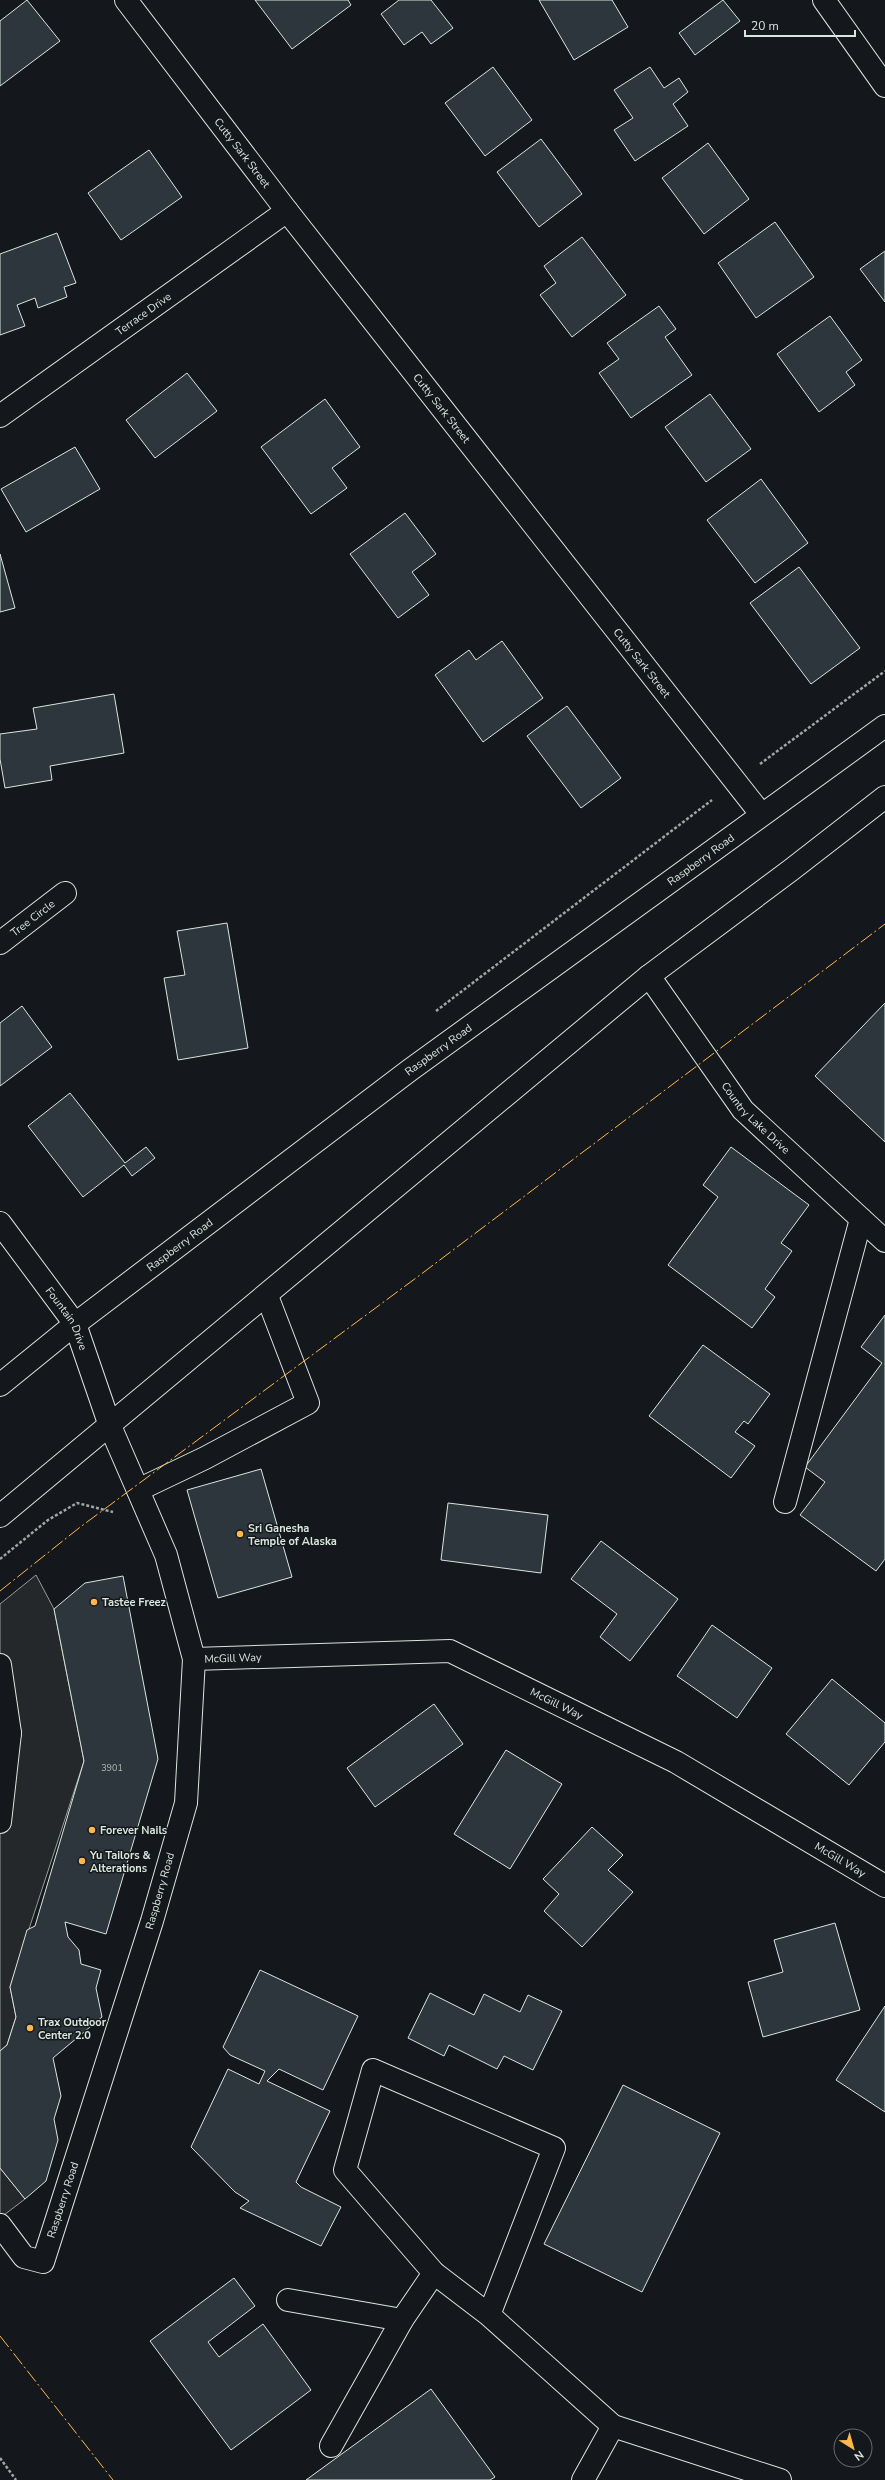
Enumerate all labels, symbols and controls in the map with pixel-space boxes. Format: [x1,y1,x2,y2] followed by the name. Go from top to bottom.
[745,12,855,38] scale bar
[751,18,779,34] text: 20 m
[211,114,274,191] street label: Cutty Sark Street
[112,289,174,339] street label: Terrace Drive
[410,370,474,446] street label: Cutty Sark Street
[610,625,674,701] street label: Cutty Sark Street
[664,830,737,889] street label: Raspberry Road
[7,896,58,940] street label: Tree Circle
[402,1020,475,1079] street label: Raspberry Road
[718,1079,793,1157] street label: Country Lake Drive
[143,1215,216,1275] street label: Raspberry Road
[42,1284,91,1352] street label: Fountain Drive
[248,1521,337,1549] place label: Sri Ganesha Temple of Alaska
[235,1529,245,1539] marker: Sri Ganesha Temple of Alaska
[102,1595,166,1610] place label: Tastee Freez
[89,1597,99,1607] marker: Tastee Freez
[204,1649,262,1666] street label: McGill Way
[528,1684,586,1723] street label: McGill Way
[101,1762,123,1774] house number: 3901
[100,1823,167,1838] place label: Forever Nails
[87,1825,97,1835] marker: Forever Nails
[812,1838,869,1881] street label: McGill Way
[89,1848,151,1876] place label: Yu Tailors & Alterations
[142,1851,178,1931] street label: Raspberry Road
[77,1856,87,1866] marker: Yu Tailors & Alterations
[38,2015,107,2043] place label: Trax Outdoor Center 2.0
[25,2023,35,2033] marker: Trax Outdoor Center 2.0
[44,2160,82,2240] street label: Raspberry Road
[833,2428,873,2468] north arrow
[851,2447,867,2464] text: N

